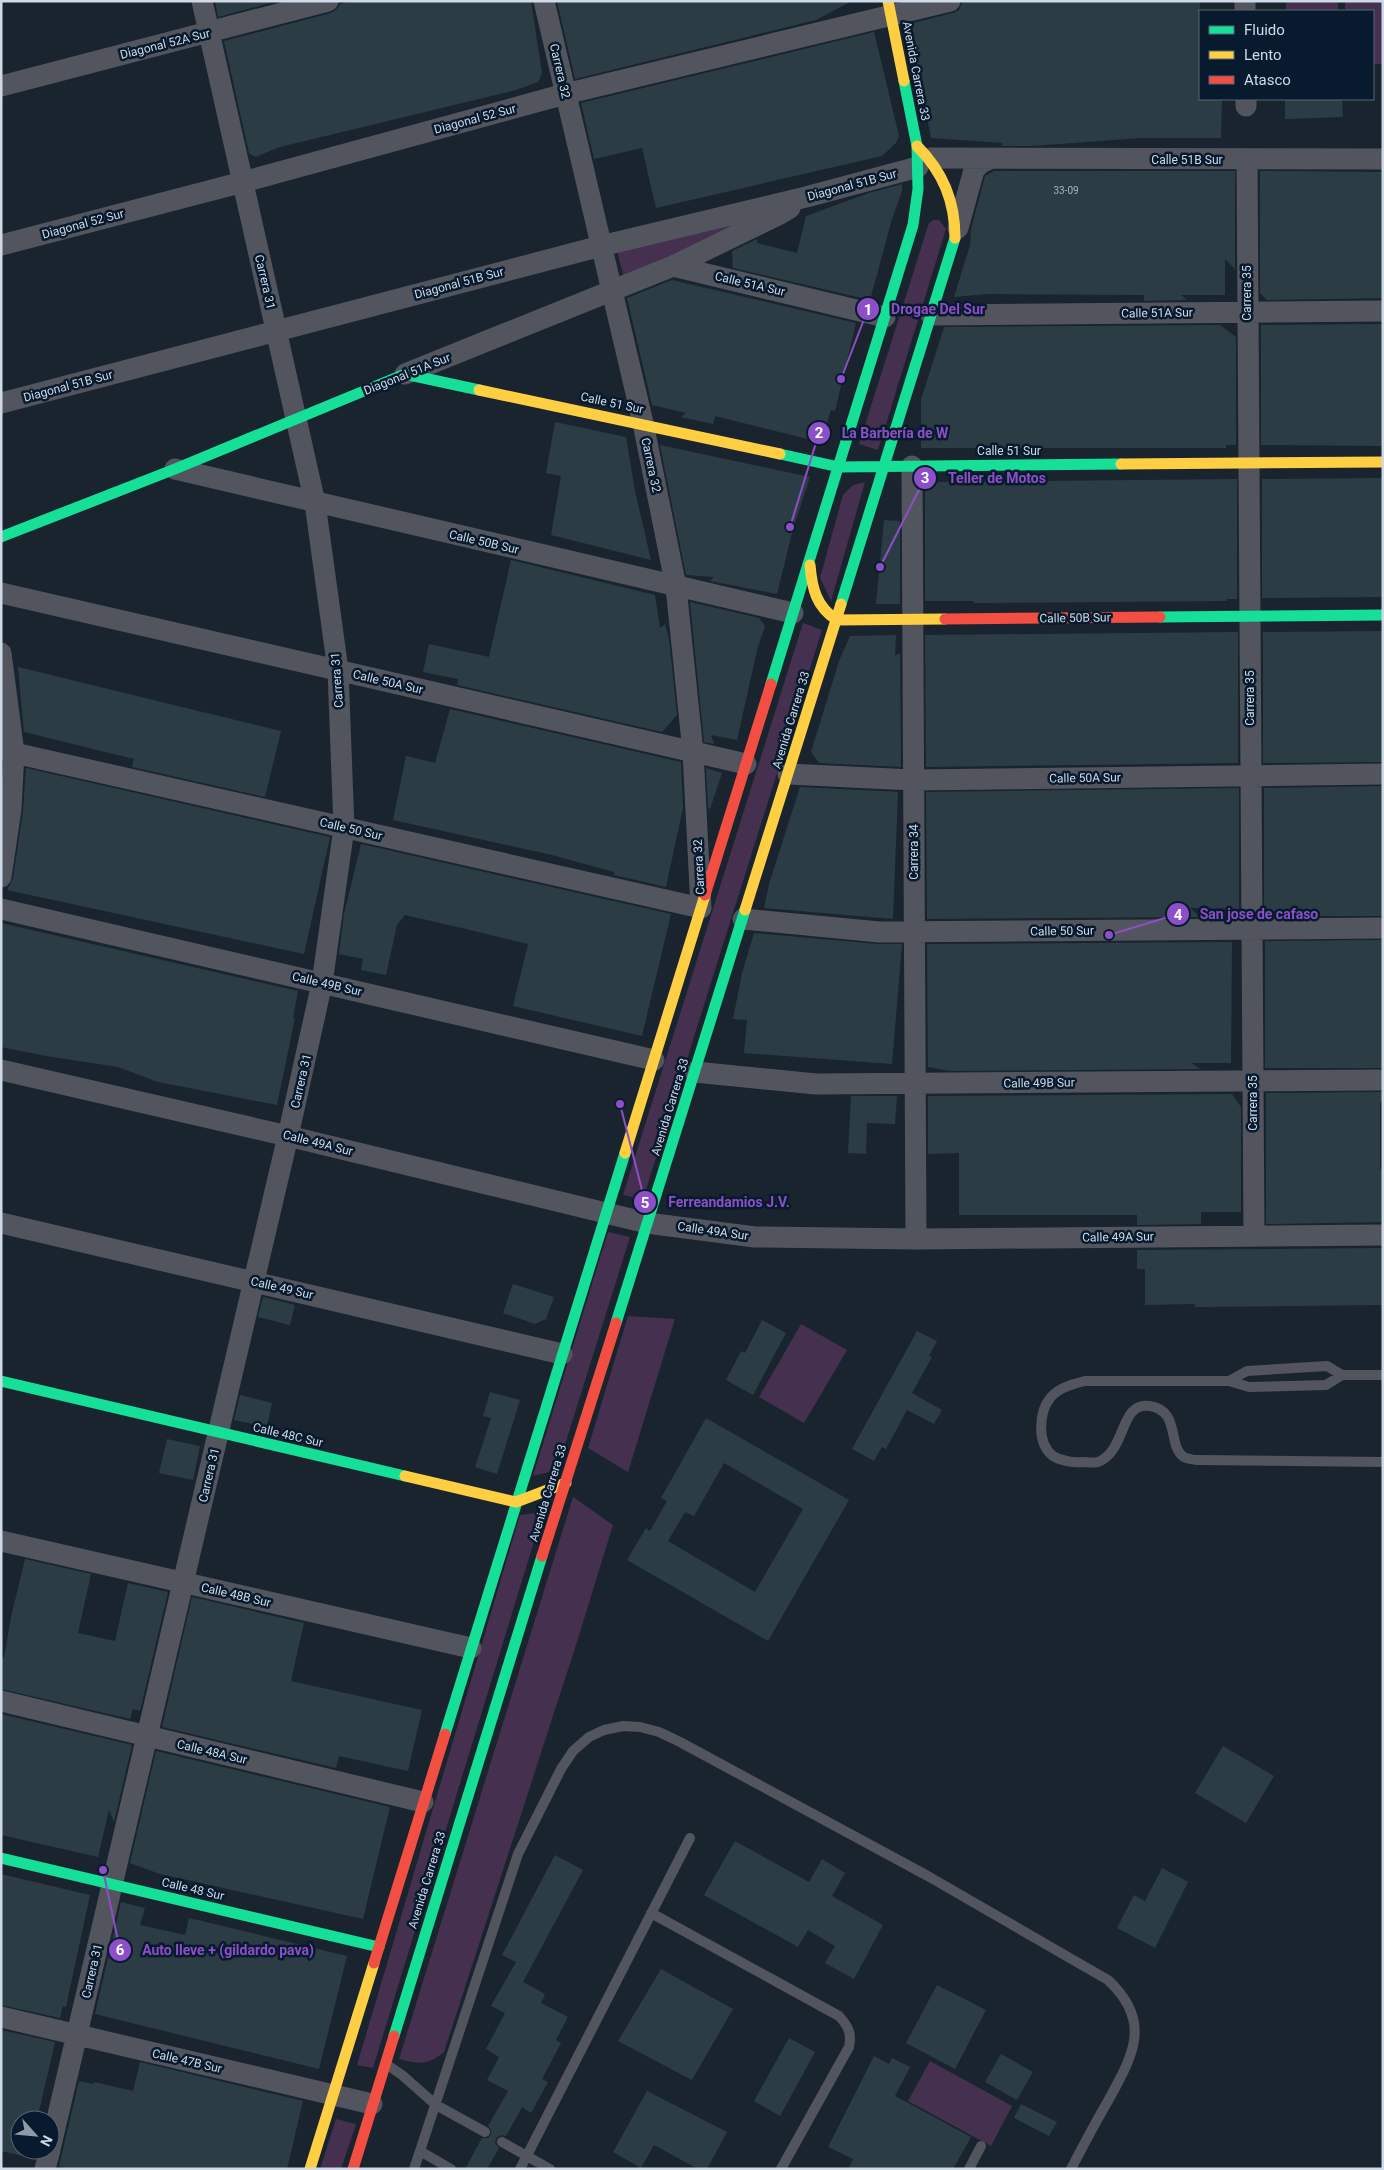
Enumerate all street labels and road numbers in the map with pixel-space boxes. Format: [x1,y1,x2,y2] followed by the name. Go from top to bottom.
[899,20,933,122] street label: Avenida Carrera 33
[119,26,211,62] street label: Diagonal 52A Sur
[547,42,573,100] street label: Carrera 32
[433,101,517,137] street label: Diagonal 52 Sur
[1151,153,1223,167] street label: Calle 51B Sur
[806,166,898,204] street label: Diagonal 51B Sur
[41,206,125,242] street label: Diagonal 52 Sur
[252,253,278,311] street label: Carrera 31
[413,264,505,302] street label: Diagonal 51B Sur
[1240,265,1254,321] street label: Carrera 35
[714,269,786,299] street label: Calle 51A Sur
[1121,305,1193,321] street label: Calle 51A Sur
[362,350,452,398] street label: Diagonal 51A Sur
[22,367,114,405] street label: Diagonal 51B Sur
[579,390,645,416] street label: Calle 51 Sur
[638,436,664,494] street label: Carrera 32
[977,444,1041,458] street label: Calle 51 Sur
[448,527,520,557] street label: Calle 50B Sur
[1039,610,1111,626] street label: Calle 50B Sur
[328,652,346,708] street label: Carrera 31
[352,667,424,697] street label: Calle 50A Sur
[770,670,812,770] street label: Avenida Carrera 33
[1243,670,1257,726] street label: Carrera 35
[1049,770,1121,786] street label: Calle 50A Sur
[318,815,384,843] street label: Calle 50 Sur
[907,824,921,880] street label: Carrera 34
[691,839,707,895] street label: Carrera 32
[1030,923,1094,939] street label: Calle 50 Sur
[291,969,363,999] street label: Calle 49B Sur
[288,1052,314,1110] street label: Carrera 31
[649,1057,691,1157] street label: Avenida Carrera 33
[1003,1075,1075,1091] street label: Calle 49B Sur
[1246,1075,1260,1131] street label: Carrera 35
[282,1128,354,1158] street label: Calle 49A Sur
[677,1219,749,1243] street label: Calle 49A Sur
[1082,1229,1154,1245] street label: Calle 49A Sur
[249,1274,315,1302] street label: Calle 49 Sur
[252,1420,324,1450] street label: Calle 48C Sur
[527,1443,569,1543] street label: Avenida Carrera 33
[196,1446,222,1504] street label: Carrera 31
[200,1580,272,1610] street label: Calle 48B Sur
[176,1737,248,1767] street label: Calle 48A Sur
[406,1830,448,1930] street label: Avenida Carrera 33
[160,1875,226,1903] street label: Calle 48 Sur
[79,1942,105,2000] street label: Carrera 31
[151,2046,223,2076] street label: Calle 47B Sur

